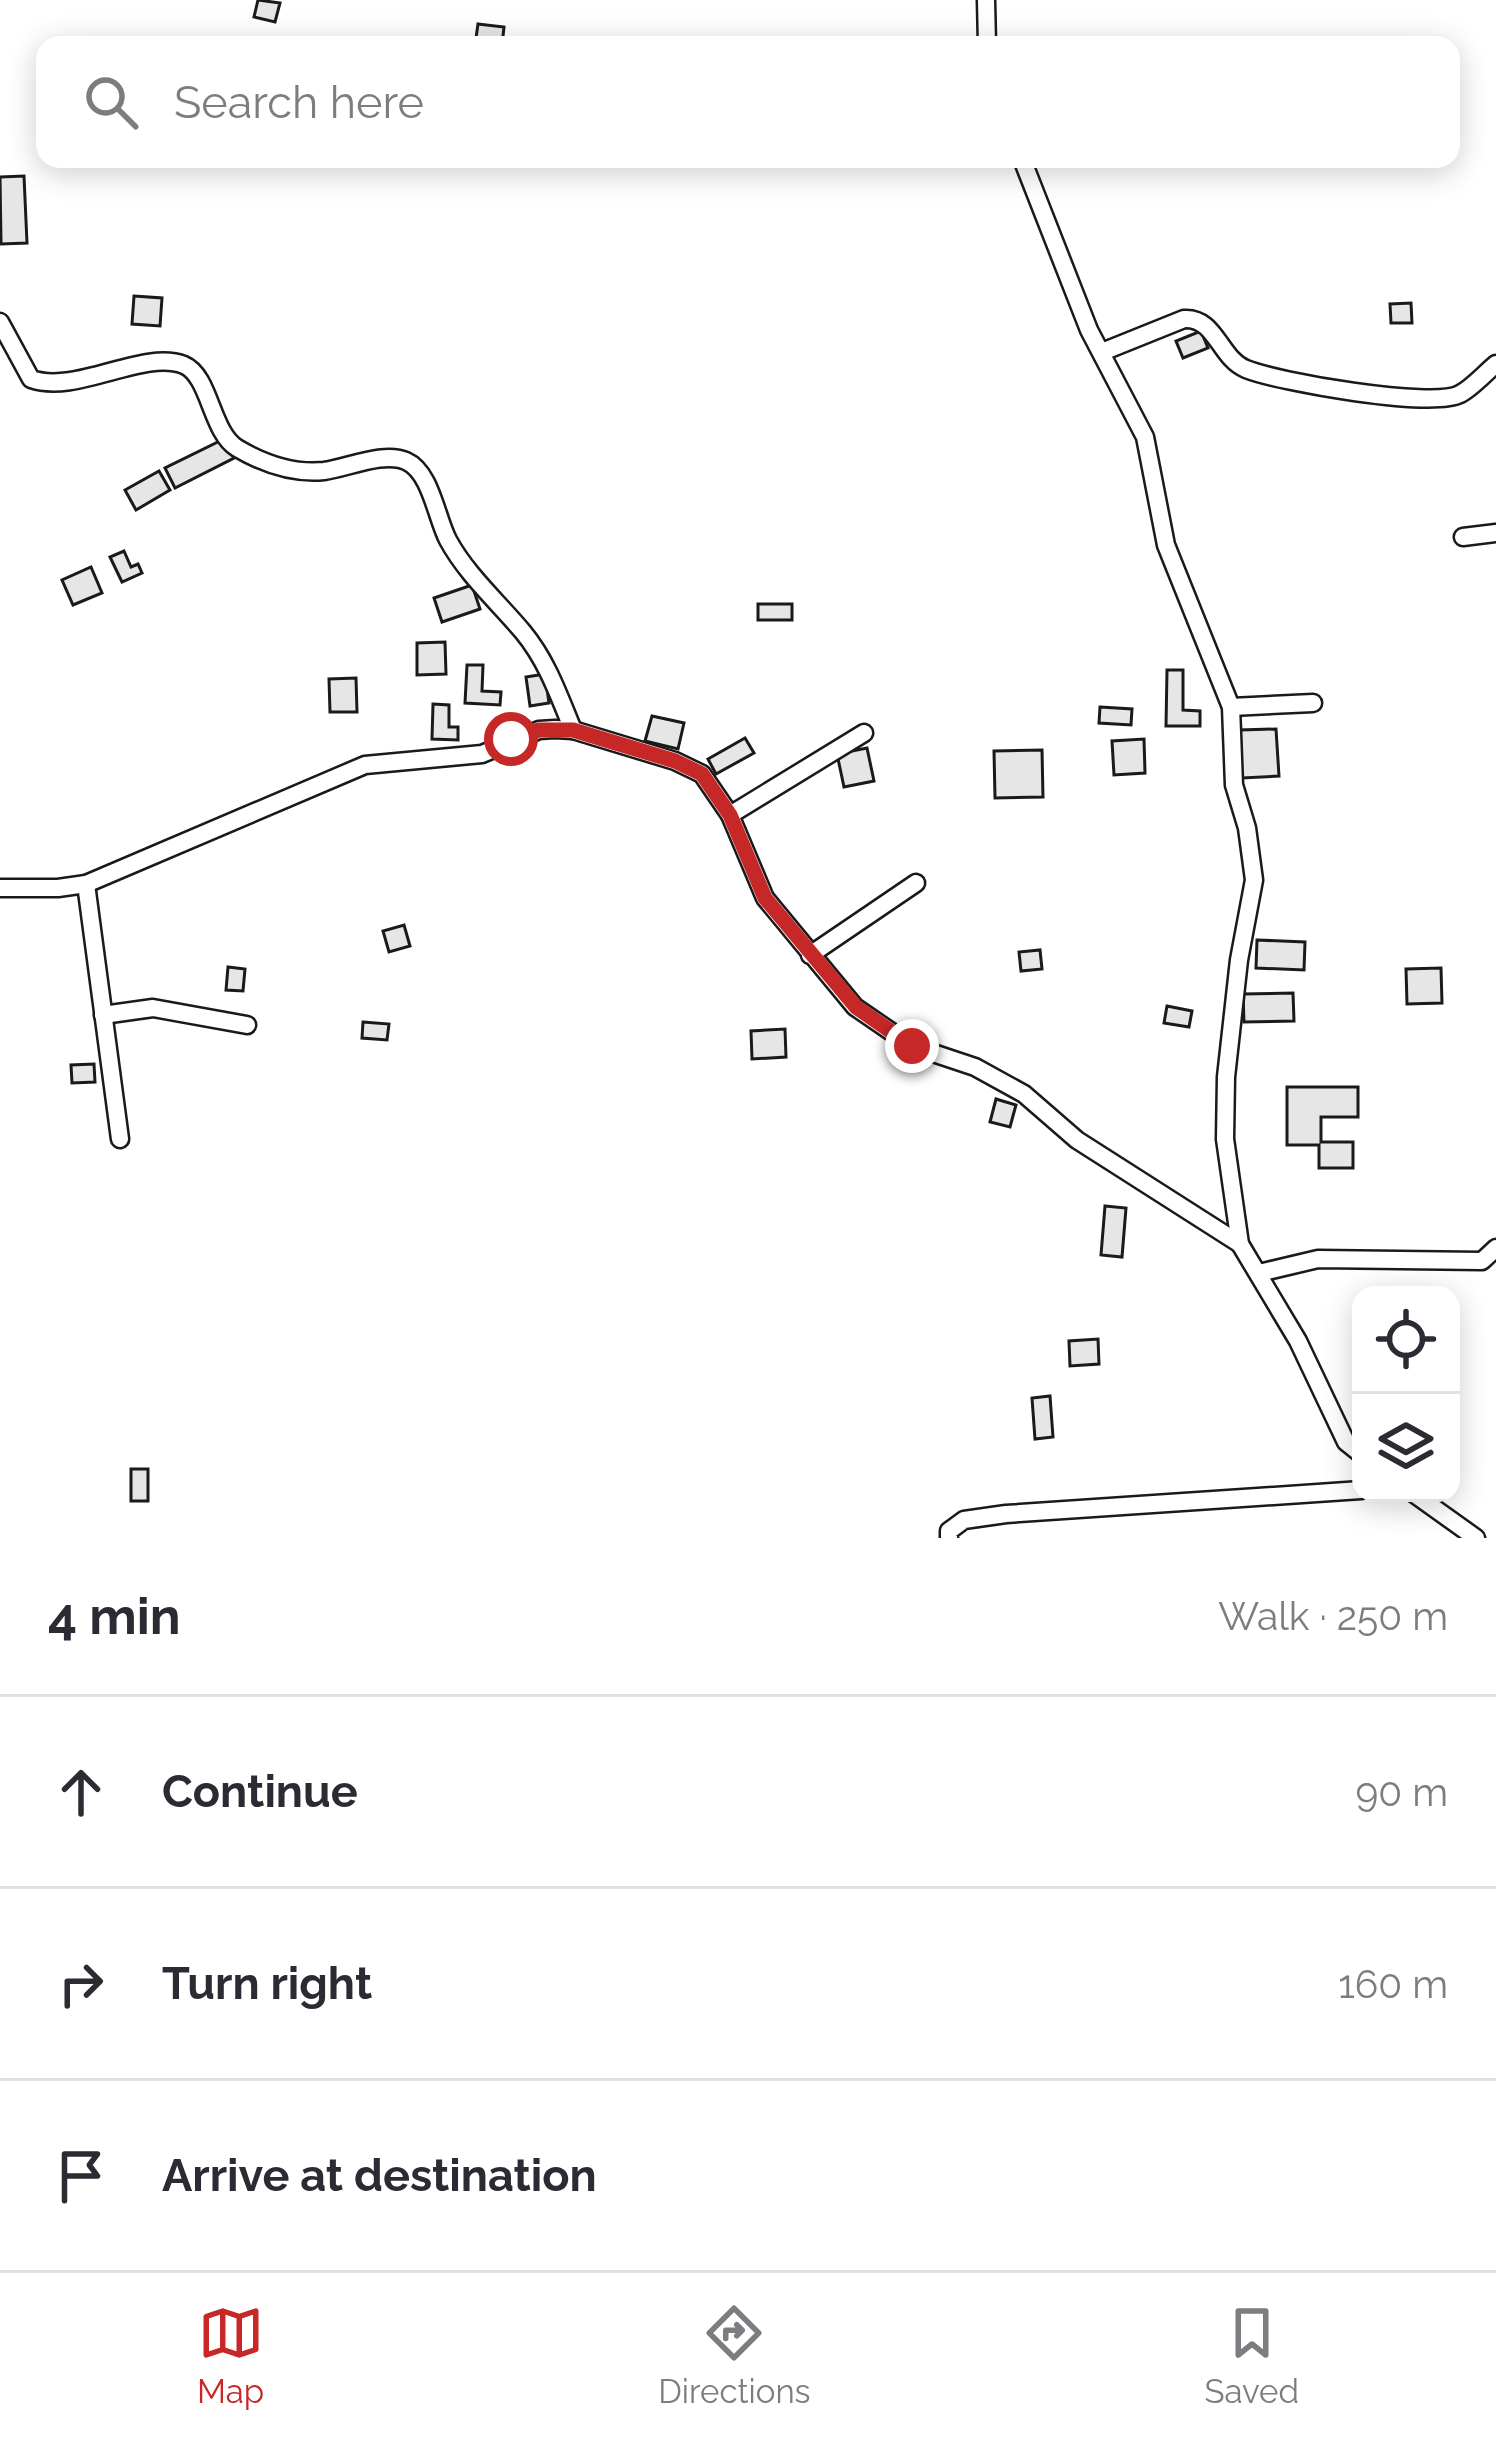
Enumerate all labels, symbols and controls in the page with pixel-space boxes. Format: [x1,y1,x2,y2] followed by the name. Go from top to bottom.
[36,36,1460,168] search box
[78,69,144,135] icon: search
[174,76,424,129] text: Search here
[484,712,538,766] route start
[885,1019,939,1073] route end
[1352,1286,1460,1502] map controls
[1352,1286,1460,1394] button: locate
[1352,1394,1460,1502] button: layers
[48,1586,181,1646] text: 4 min
[1218,1593,1448,1639] text: Walk · 250 m
[48,1759,114,1825] icon: ahead
[162,1765,358,1818] text: Continue
[1355,1769,1448,1815] text: 90 m
[48,1951,114,2017] icon: right
[162,1957,372,2010] text: Turn right
[1338,1961,1448,2007] text: 160 m
[48,2143,114,2209] icon: arrive
[162,2149,597,2202] text: Arrive at destination
[197,2300,264,2411] tab: Map
[658,2300,811,2411] tab: Directions
[1205,2300,1299,2411] tab: Saved

